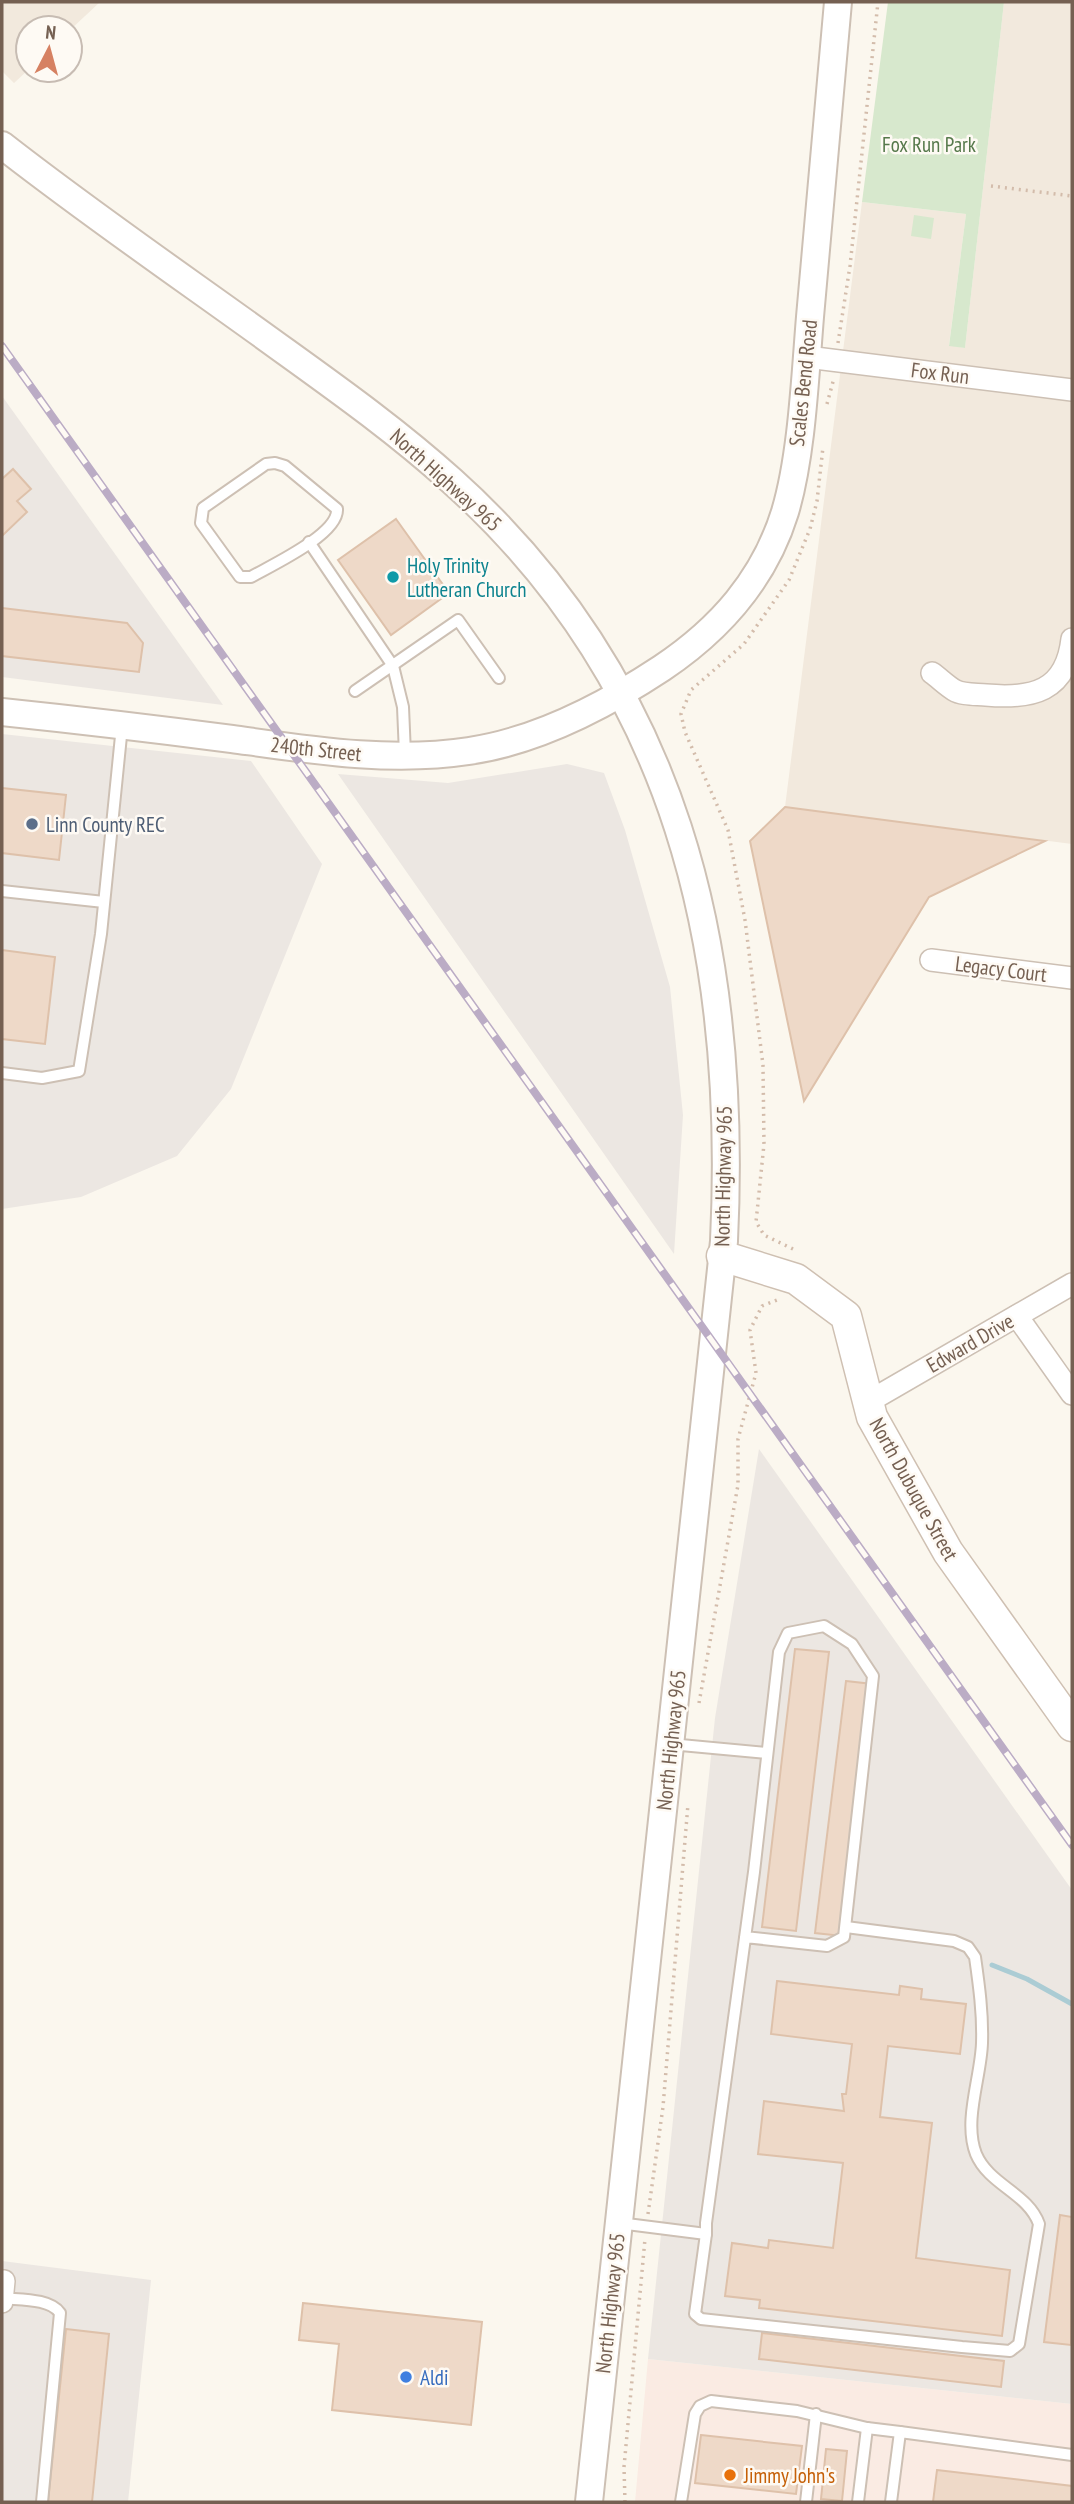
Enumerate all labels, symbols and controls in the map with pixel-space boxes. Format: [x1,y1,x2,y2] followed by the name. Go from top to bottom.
[14,14,84,84] north arrow
[44,20,57,45] text: N
[882,131,976,158] park label: Fox Run Park
[783,318,823,448] street label: Scales Bend Road
[909,356,971,390] street label: Fox Run
[385,423,507,537] street label: North Highway 965
[407,552,527,603] place label: Holy Trinity Lutheran Church
[385,569,401,585] marker: Holy Trinity Lutheran Church
[269,731,363,767] street label: 240th Street
[46,811,165,838] place label: Linn County REC
[24,816,40,832] marker: Linn County REC
[954,950,1049,988] street label: Legacy Court
[708,1105,738,1247] street label: North Highway 965
[922,1307,1018,1379] street label: Edward Drive
[864,1413,965,1565] street label: North Dubuque Street
[650,1668,692,1812] street label: North Highway 965
[589,2231,631,2375] street label: North Highway 965
[420,2364,448,2391] place label: Aldi
[398,2369,414,2385] marker: Aldi
[743,2462,835,2489] place label: Jimmy John's
[722,2467,738,2483] marker: Jimmy John's

